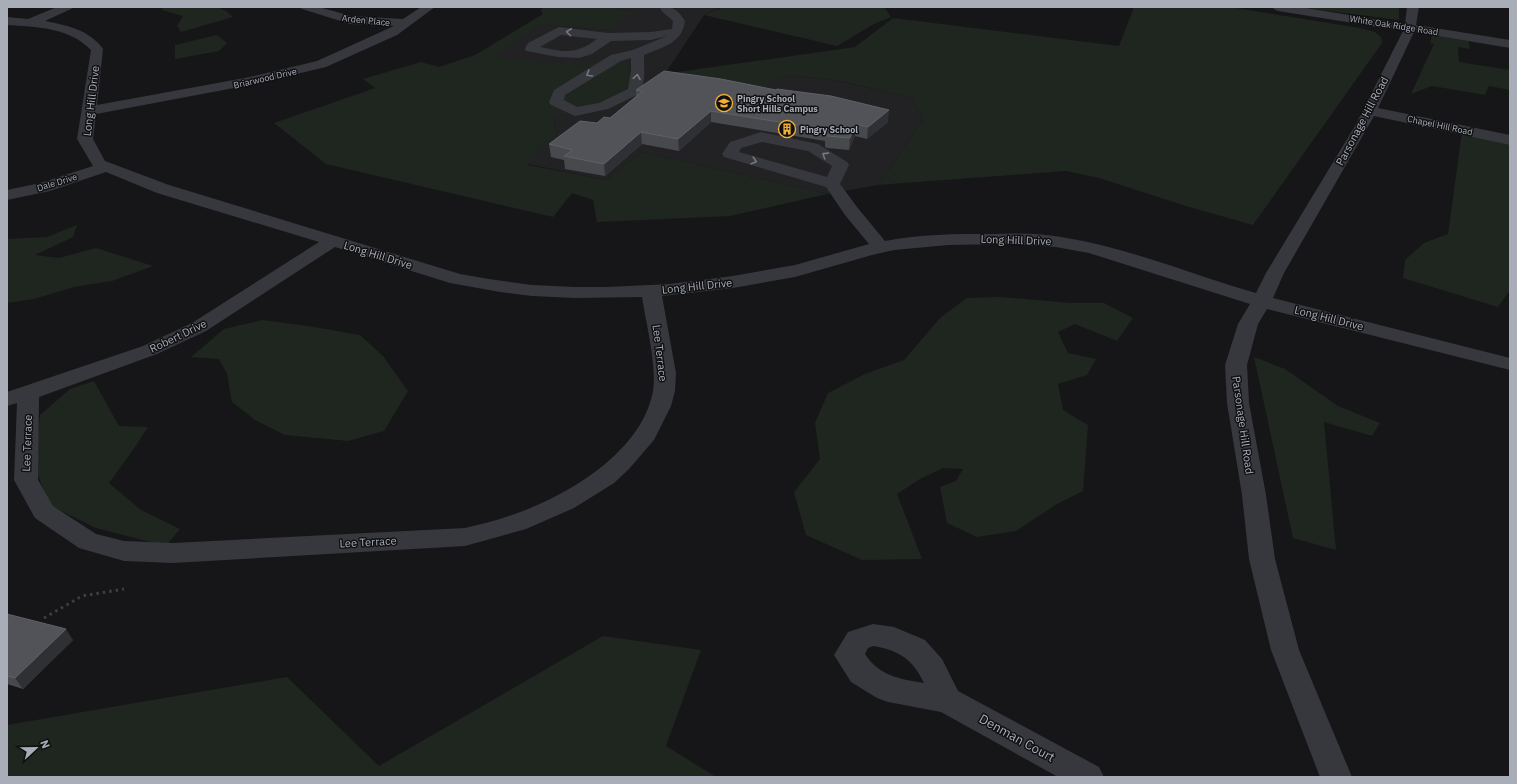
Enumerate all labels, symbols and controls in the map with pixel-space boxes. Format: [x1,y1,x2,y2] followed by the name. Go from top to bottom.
[341,12,391,28] street label: Arden Place
[1349,13,1439,37] street label: White Oak Ridge Road
[566,28,572,37] one-way arrow
[80,65,102,137] street label: Long Hill Drive
[232,65,298,91] street label: Briarwood Drive
[586,69,593,76] one-way arrow
[632,74,641,80] one-way arrow
[1333,74,1391,168] street label: Parsonage Hill Road
[714,93,734,113] school or university icon: Pingry School Short Hills Campus
[737,93,818,114] place label: Pingry School Short Hills Campus
[1406,113,1474,137] street label: Chapel Hill Road
[777,119,797,139] building icon: Pingry School
[800,124,858,135] place label: Pingry School
[822,152,829,160] one-way arrow
[750,156,757,165] one-way arrow
[36,171,78,193] street label: Dale Drive
[980,232,1052,248] street label: Long Hill Drive
[342,238,414,272] street label: Long Hill Drive
[661,275,733,297] street label: Long Hill Drive
[1293,303,1365,333] street label: Long Hill Drive
[147,316,209,356] street label: Robert Drive
[650,324,670,382] street label: Lee Terrace
[1229,375,1257,475] street label: Parsonage Hill Road
[19,414,35,472] street label: Lee Terrace
[339,534,397,550] street label: Lee Terrace
[976,710,1058,766] street label: Denman Court
[16,728,56,768] north arrow
[37,738,53,751] text: N

